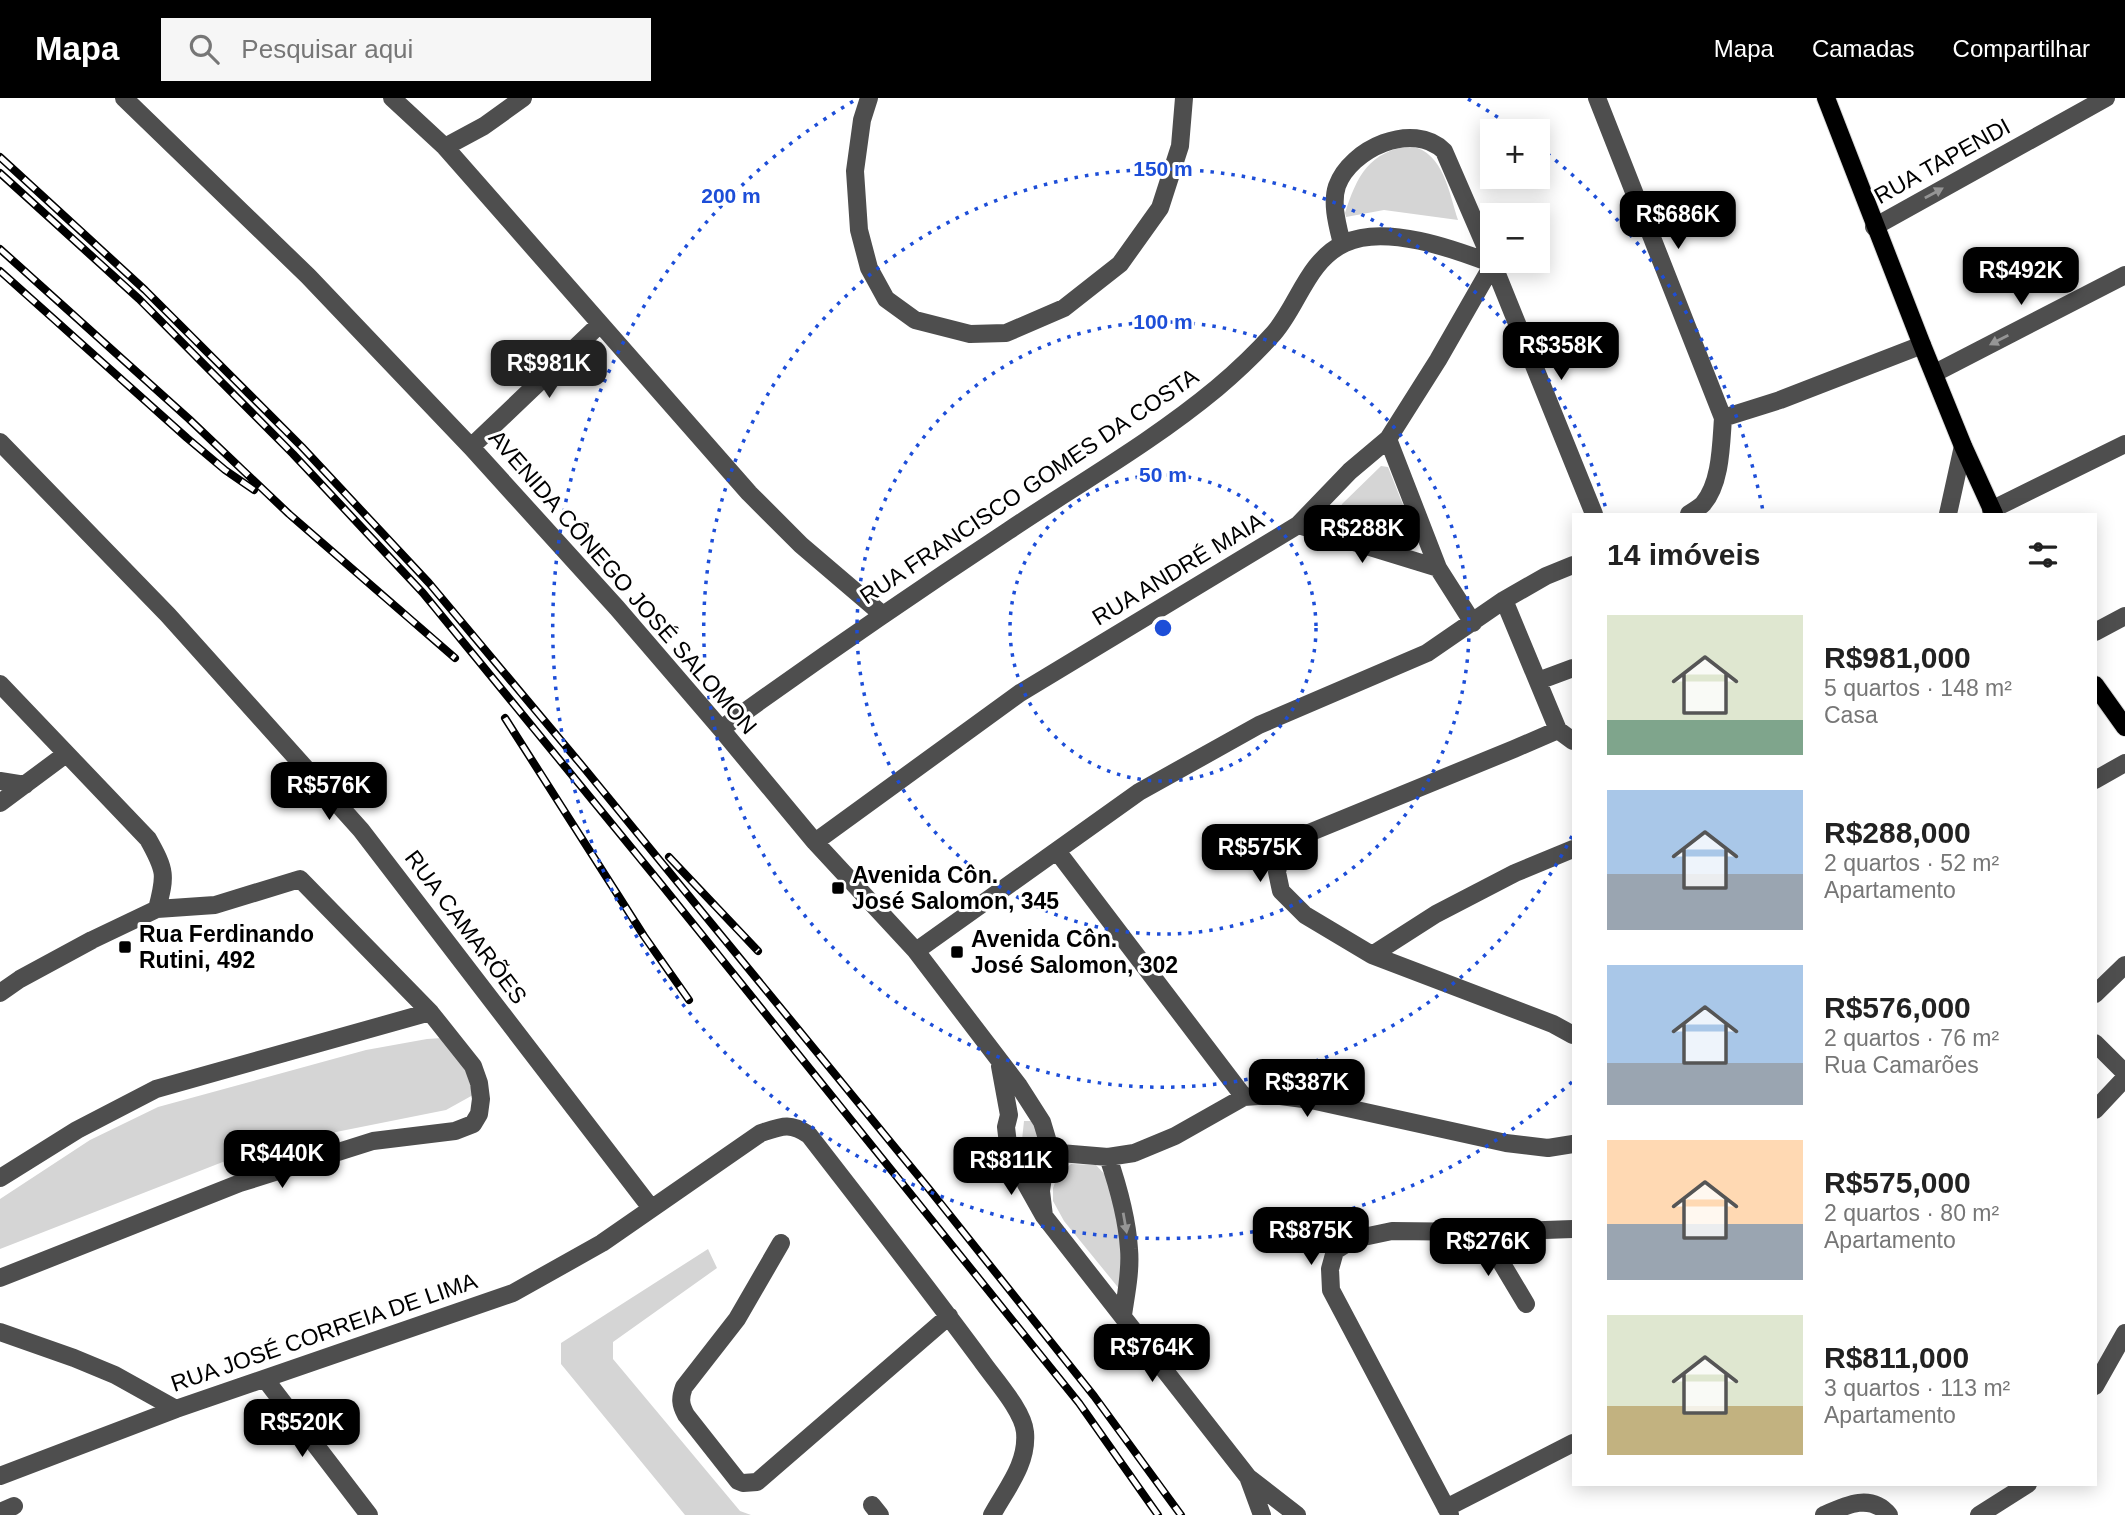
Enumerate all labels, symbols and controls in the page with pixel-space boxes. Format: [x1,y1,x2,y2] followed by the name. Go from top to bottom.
[161,18,651,81] search box
[35,30,119,67] text: Mapa
[185,30,223,68] icon: search
[241,34,413,64] text: Pesquisar aqui
[1714,35,1774,62] text: Mapa
[1812,35,1915,62] text: Camadas
[1953,35,2090,62] text: Compartilhar
[1870,113,2014,209] street label: RUA TAPENDI
[1480,119,1550,273] map controls
[1480,119,1550,189] button: +
[1133,157,1193,180] text: 150 m
[701,184,761,207] text: 200 m
[1924,187,1944,199] one-way arrow
[1621,192,1735,251] pin: R$686K
[1636,201,1720,227] text: R$686K
[1480,203,1550,273] button: −
[1964,248,2078,307] pin: R$492K
[1979,257,2063,283] text: R$492K
[1133,310,1193,333] text: 100 m
[1504,322,1618,382] pin: R$358K
[1519,332,1603,358] text: R$358K
[1989,335,2009,346] one-way arrow
[492,341,606,400] pin: R$981K
[507,350,591,376] text: R$981K
[855,362,1204,609] street label: RUA FRANCISCO GOMES DA COSTA
[484,424,763,739] street label: AVENIDA CÔNEGO JOSÉ SALOMON
[1139,463,1187,486] text: 50 m
[1305,505,1419,565] pin: R$288K
[1087,507,1269,631] street label: RUA ANDRÉ MAIA
[1320,515,1404,541] text: R$288K
[2024,536,2062,574] icon: filters
[1607,538,1760,571] text: 14 imóveis
[1151,616,1175,640] centre of rings
[1824,641,1971,674] text: R$981,000
[1663,643,1747,727] icon: home
[1824,675,2012,701] text: 5 quartos · 148 m²
[1824,702,1878,728] text: Casa
[272,762,386,822] pin: R$576K
[287,772,371,798] text: R$576K
[1824,816,1971,849] text: R$288,000
[1663,818,1747,902] icon: home
[1203,824,1317,884] pin: R$575K
[1218,834,1302,860] text: R$575K
[400,845,533,1009] street label: RUA CAMARÕES
[1824,850,1999,876] text: 2 quartos · 52 m²
[852,862,1059,914] place label: Avenida Côn. José Salomon, 345
[1824,877,1956,903] text: Apartamento
[830,880,846,896] marker: Avenida Côn. José Salomon, 345
[139,921,314,973] place label: Rua Ferdinando Rutini, 492
[971,926,1178,978] place label: Avenida Côn. José Salomon, 302
[117,939,133,955] marker: Rua Ferdinando Rutini, 492
[949,944,965,960] marker: Avenida Côn. José Salomon, 302
[1824,991,1971,1024] text: R$576,000
[1663,993,1747,1077] icon: home
[1824,1025,1999,1051] text: 2 quartos · 76 m²
[1824,1052,1979,1078] text: Rua Camarões
[1250,1060,1364,1119] pin: R$387K
[1265,1069,1349,1095] text: R$387K
[225,1130,339,1190] pin: R$440K
[954,1138,1068,1197] pin: R$811K
[240,1140,324,1166] text: R$440K
[969,1147,1053,1173] text: R$811K
[1824,1166,1971,1199] text: R$575,000
[1663,1168,1747,1252] icon: home
[1824,1200,1999,1226] text: 2 quartos · 80 m²
[1254,1208,1368,1267] pin: R$875K
[1120,1212,1131,1234] one-way arrow
[1269,1217,1353,1243] text: R$875K
[1431,1218,1545,1278] pin: R$276K
[1824,1227,1956,1253] text: Apartamento
[1446,1228,1530,1254] text: R$276K
[167,1267,481,1397] street label: RUA JOSÉ CORREIA DE LIMA
[1095,1324,1209,1384] pin: R$764K
[1110,1334,1194,1360] text: R$764K
[1824,1341,1969,1374] text: R$811,000
[1663,1343,1747,1427] icon: home
[1824,1375,2010,1401] text: 3 quartos · 113 m²
[245,1400,359,1459] pin: R$520K
[1824,1402,1956,1428] text: Apartamento
[260,1409,344,1435] text: R$520K

